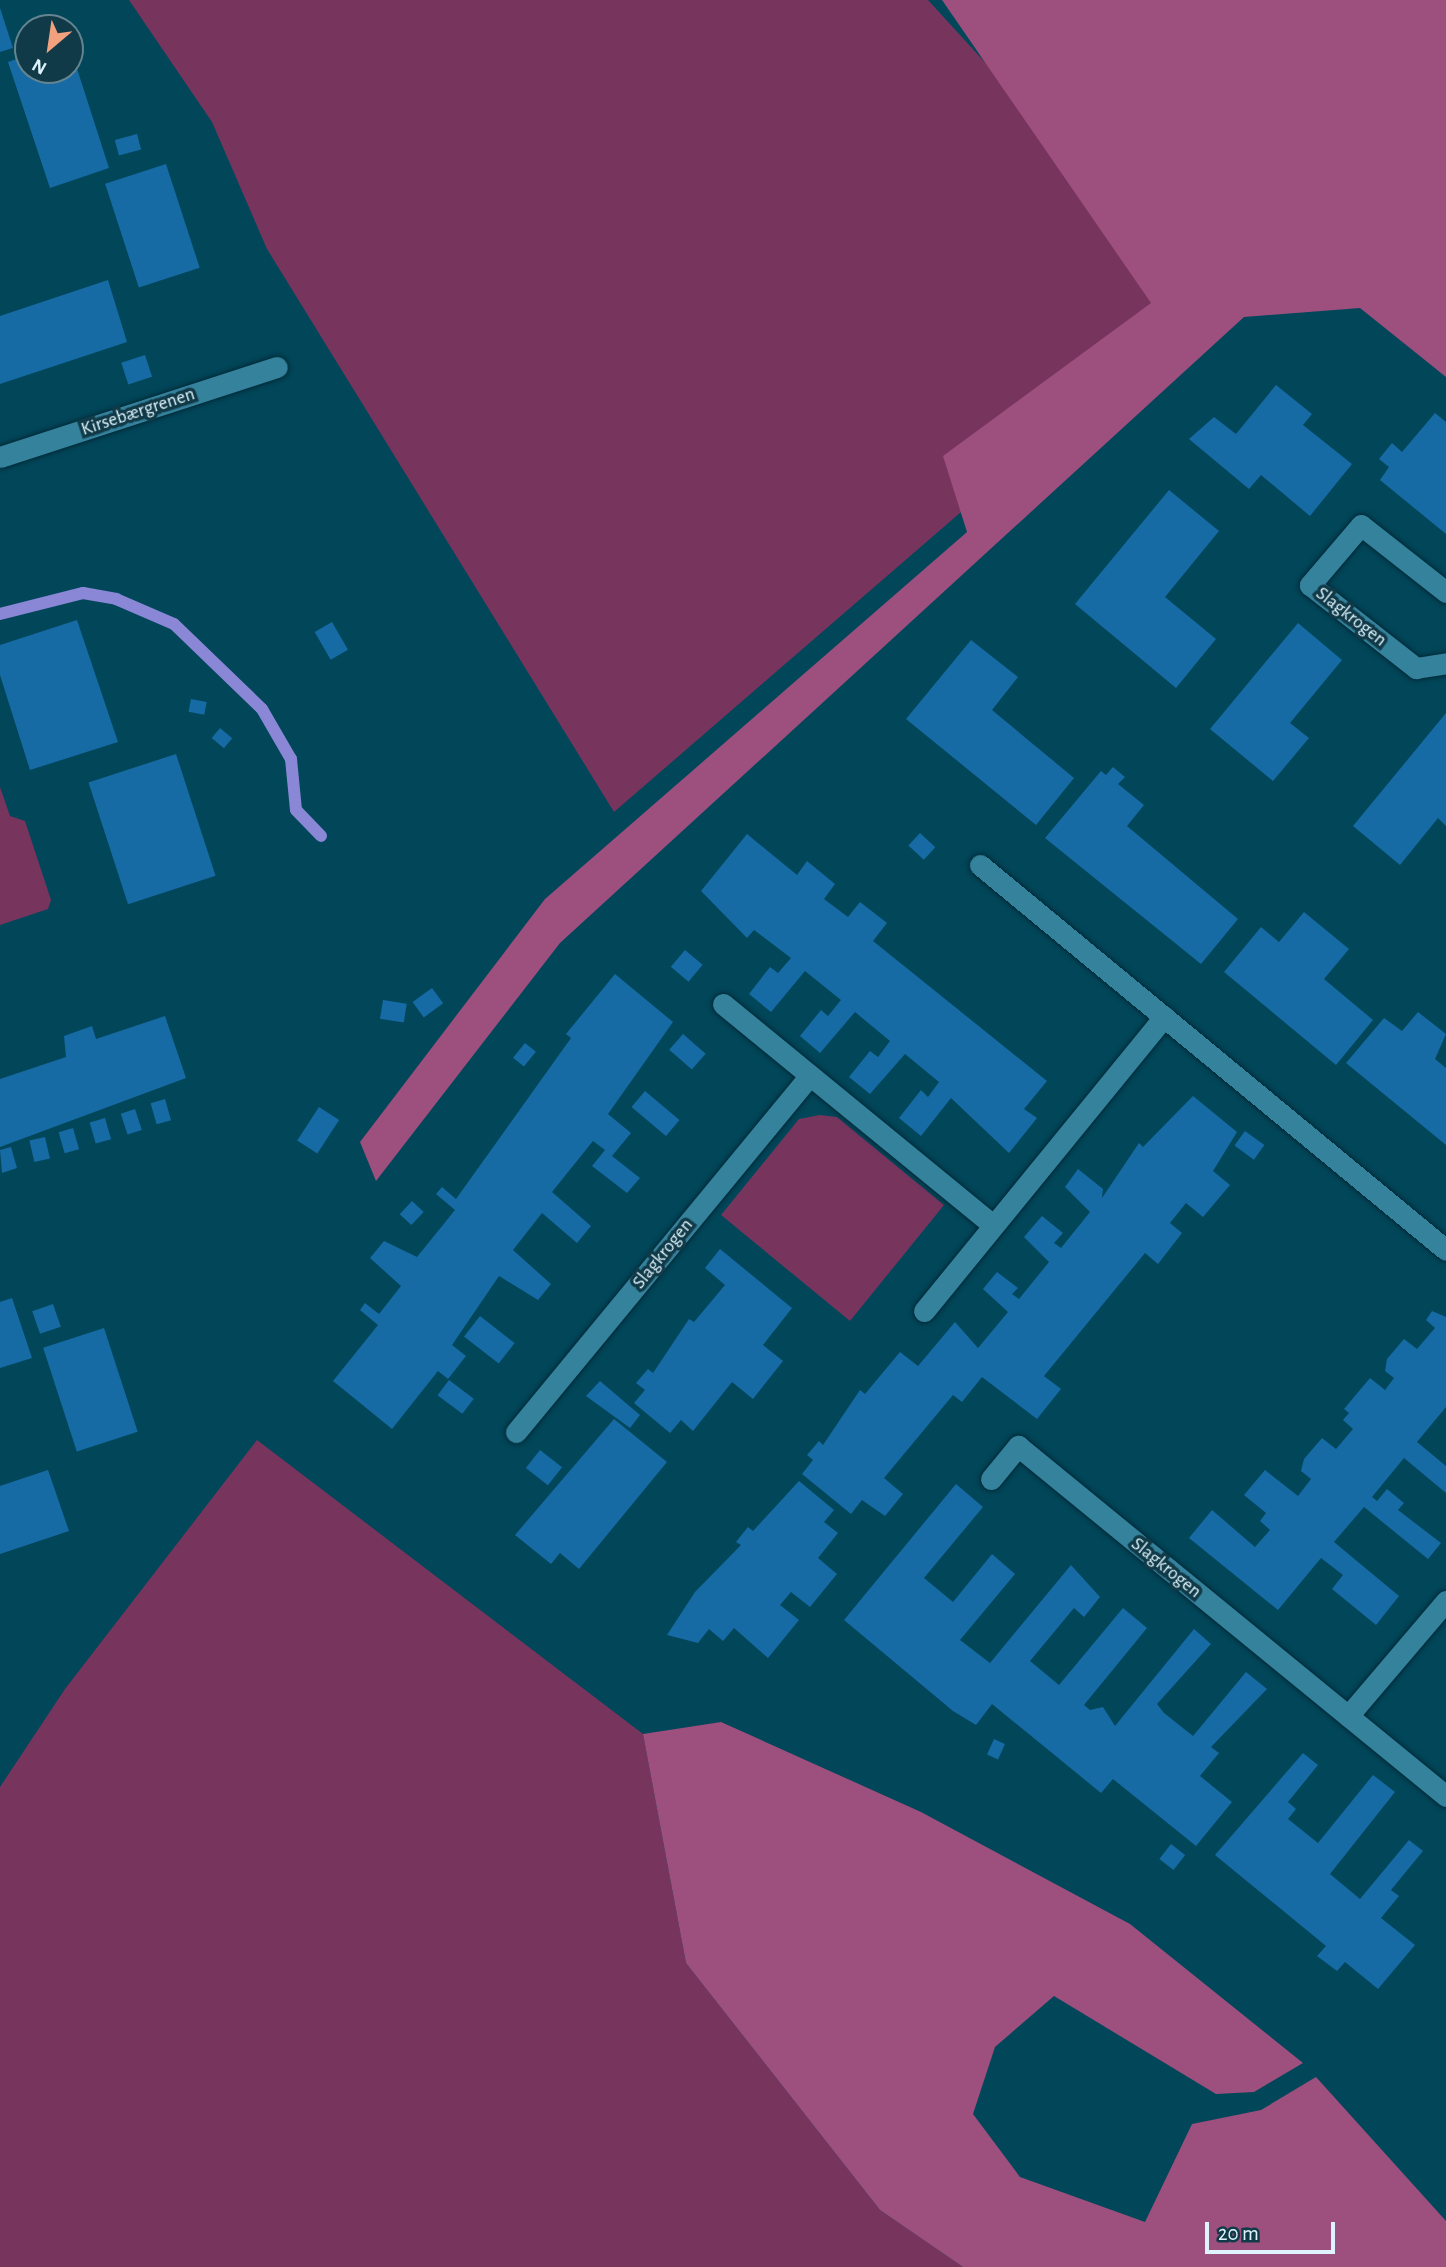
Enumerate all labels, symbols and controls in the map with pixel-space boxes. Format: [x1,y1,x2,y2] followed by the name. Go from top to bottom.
[14,14,84,84] north arrow
[29,55,50,78] text: N
[78,383,198,441] street label: Kirsebærgrenen
[1311,582,1391,652] street label: Slagkrogen
[628,1214,698,1294] street label: Slagkrogen
[1126,1533,1206,1603] street label: Slagkrogen
[1208,2208,1338,2252] scale bar
[1218,2223,1259,2244] text: 20 m

